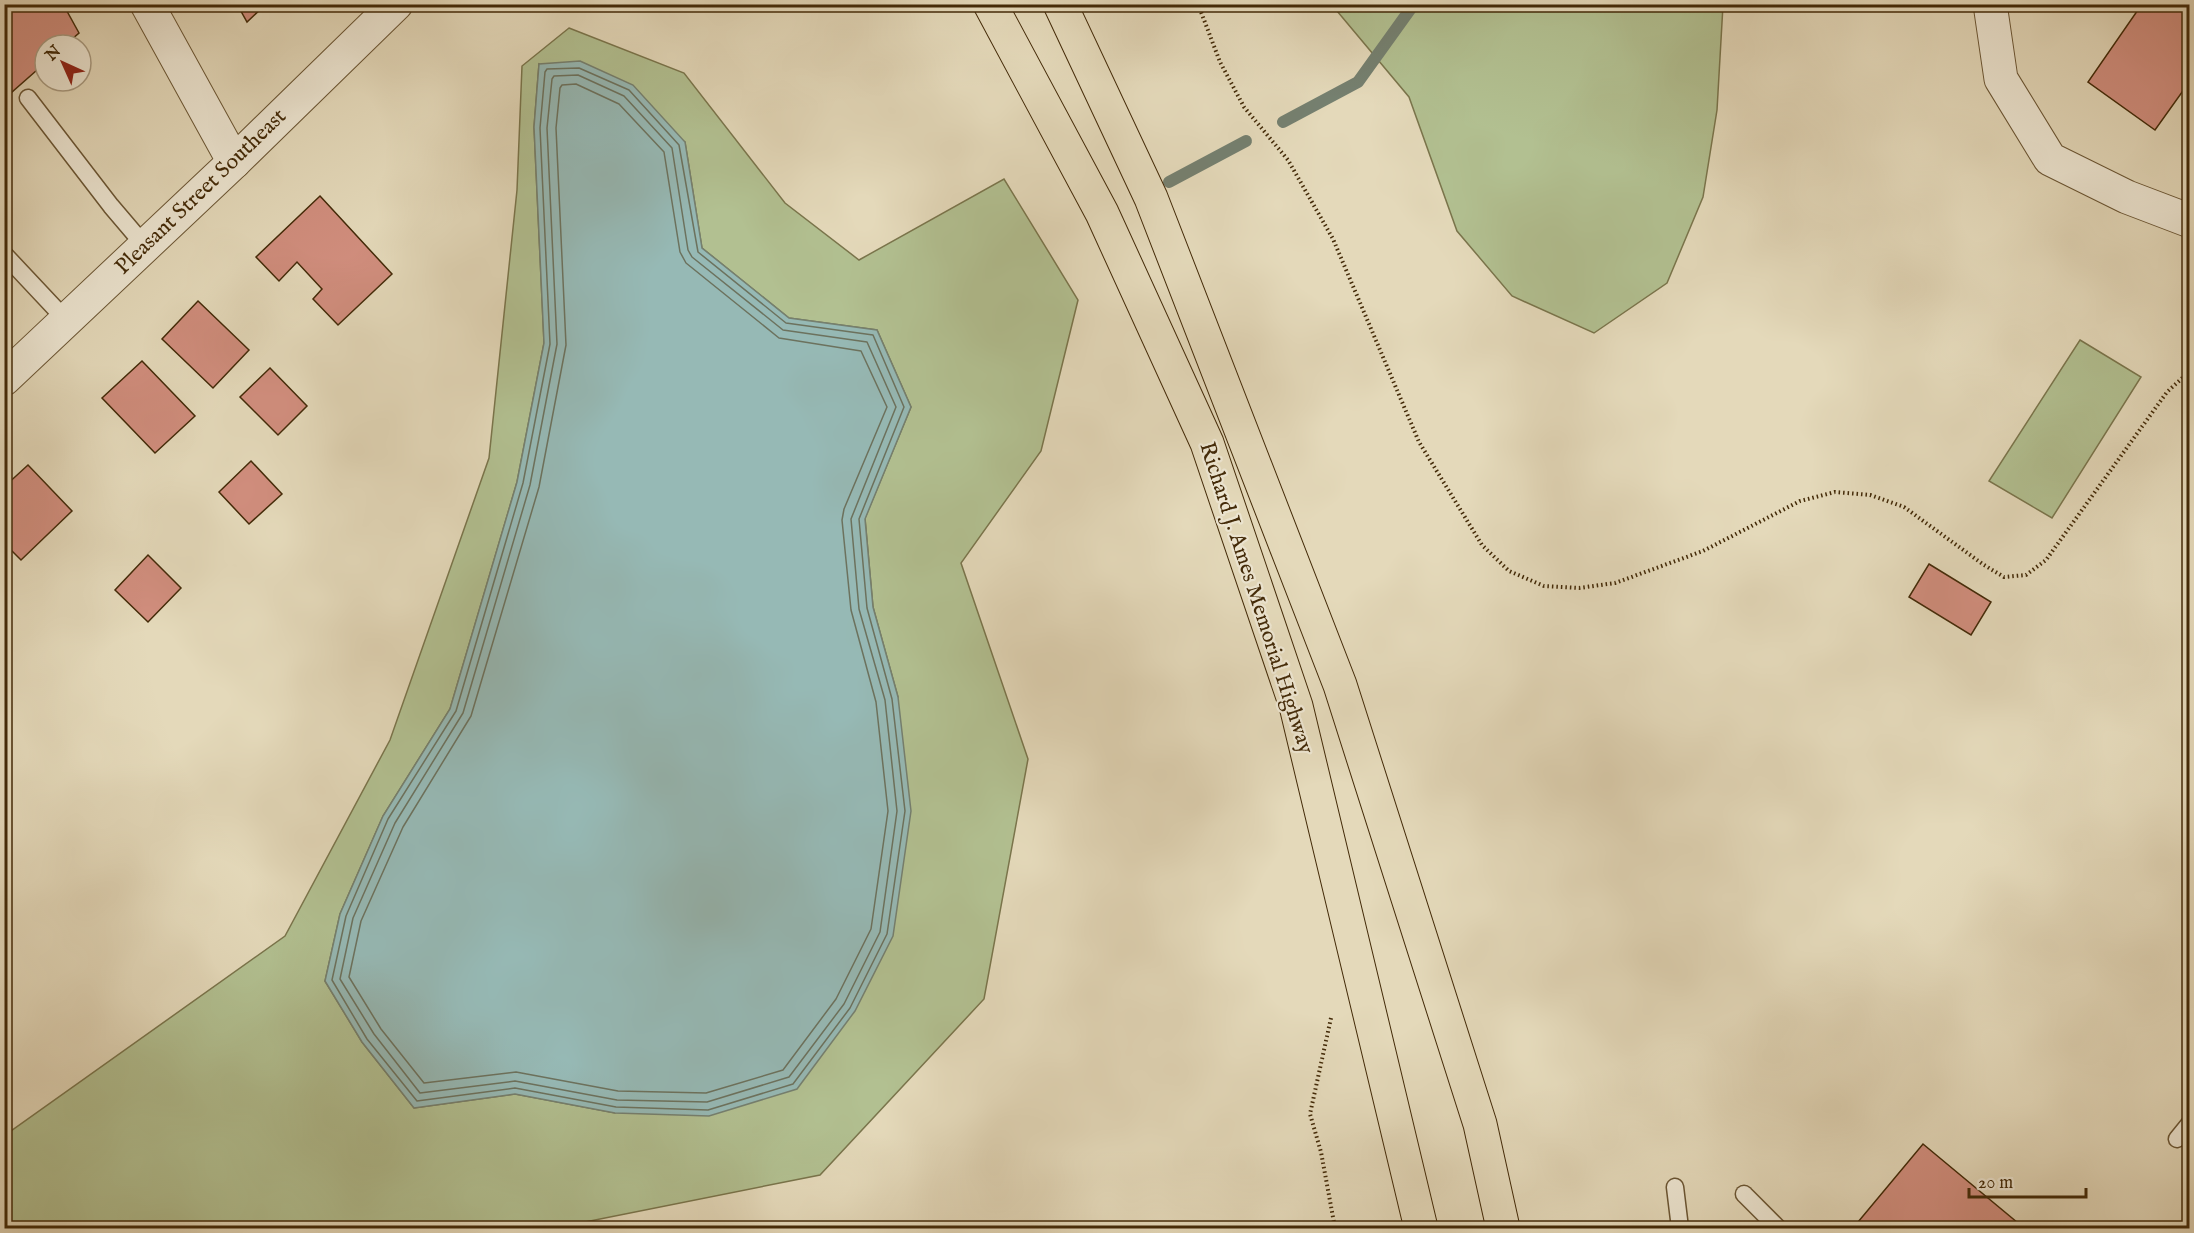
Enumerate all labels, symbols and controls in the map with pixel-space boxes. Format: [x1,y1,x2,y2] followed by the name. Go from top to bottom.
[33,33,93,93] north arrow
[41,42,66,66] text: N
[109,103,293,281] street label: Pleasant Street Southeast
[1192,439,1320,758] street label: Richard J. Ames Memorial Highway
[1969,1161,2086,1199] scale bar
[1978,1172,2013,1195] text: 20 m

